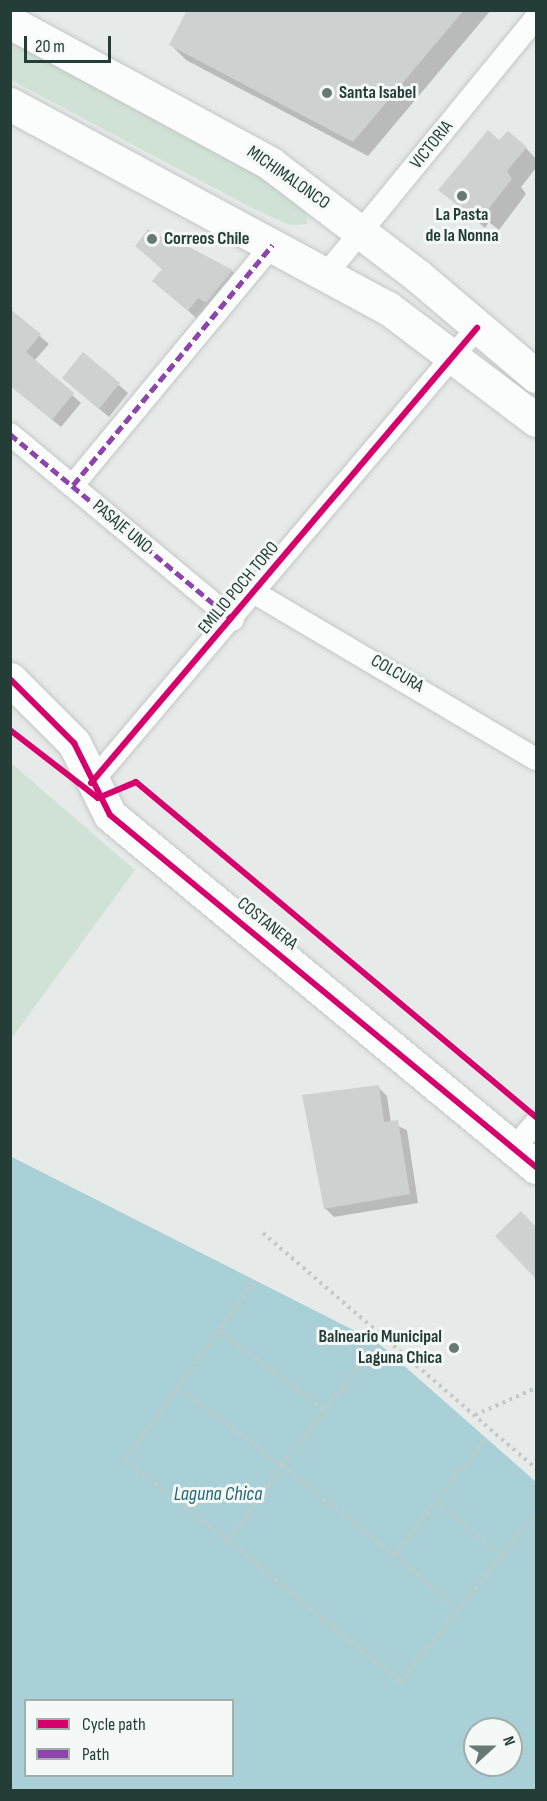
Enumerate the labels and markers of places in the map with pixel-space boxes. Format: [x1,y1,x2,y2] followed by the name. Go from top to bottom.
[339,82,416,104] place label: Santa Isabel
[320,86,334,100] marker: Santa Isabel
[455,189,469,203] marker: La Pasta de la Nonna
[425,205,499,248] place label: La Pasta de la Nonna
[164,228,249,250] place label: Correos Chile
[145,232,159,246] marker: Correos Chile
[318,1327,442,1370] place label: Balneario Municipal Laguna Chica
[447,1341,461,1355] marker: Balneario Municipal Laguna Chica

